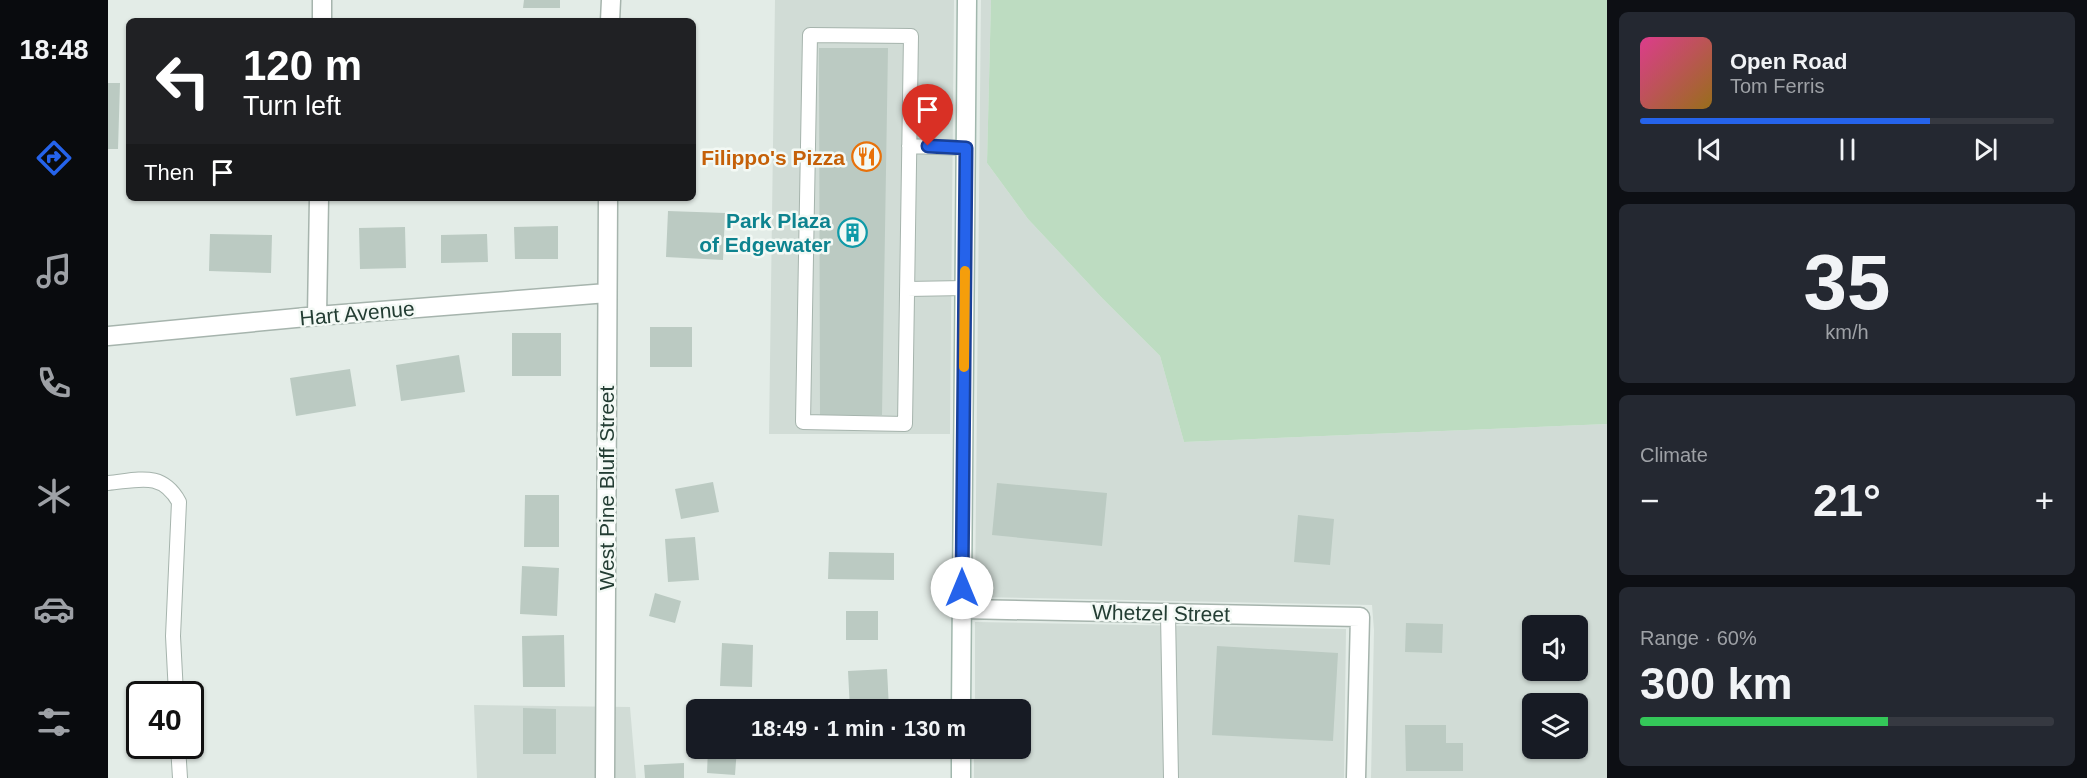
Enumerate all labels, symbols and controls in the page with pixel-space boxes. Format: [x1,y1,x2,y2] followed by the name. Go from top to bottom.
[19,35,89,65] text: 18:48
[144,42,222,120] icon: left
[243,42,362,89] text: 120 m
[1730,49,1847,74] text: Open Road
[1730,75,1824,97] text: Tom Ferris
[902,84,953,146] pin
[243,91,341,121] text: Turn left
[911,93,944,126] icon: arrive
[1693,133,1726,166] icon: previous
[1831,133,1864,166] icon: pause
[1969,133,2002,166] icon: next
[33,137,75,179] icon: directions
[850,141,882,173] restaurant icon: Filippo's Pizza
[701,146,845,169] place label: Filippo's Pizza
[206,156,239,189] icon: arrive
[144,160,194,185] text: Then
[699,209,831,256] place label: Park Plaza of Edgewater
[836,216,868,248] building icon: Park Plaza of Edgewater
[1804,238,1890,326] text: 35
[33,250,75,292] icon: music
[299,297,415,329] street label: Hart Avenue
[1825,321,1869,343] text: km/h
[33,362,75,404] icon: phone
[595,386,618,590] street label: West Pine Bluff Street
[1640,444,1708,466] text: Climate
[33,475,75,517] icon: climate
[1813,475,1881,526] text: 21°
[1640,482,1659,519] text: −
[2035,482,2054,519] text: +
[930,556,994,620] position arrow
[33,588,75,630] icon: car
[1092,600,1230,626] street label: Whetzel Street
[1522,615,1588,759] map controls
[1522,615,1588,681] button: sound
[1640,627,1757,649] text: Range · 60%
[1640,658,1793,709] text: 300 km
[126,681,204,759] speed limit sign: 40
[1522,693,1588,759] button: layers
[33,701,75,743] icon: filters
[751,716,966,741] text: 18:49 · 1 min · 130 m

